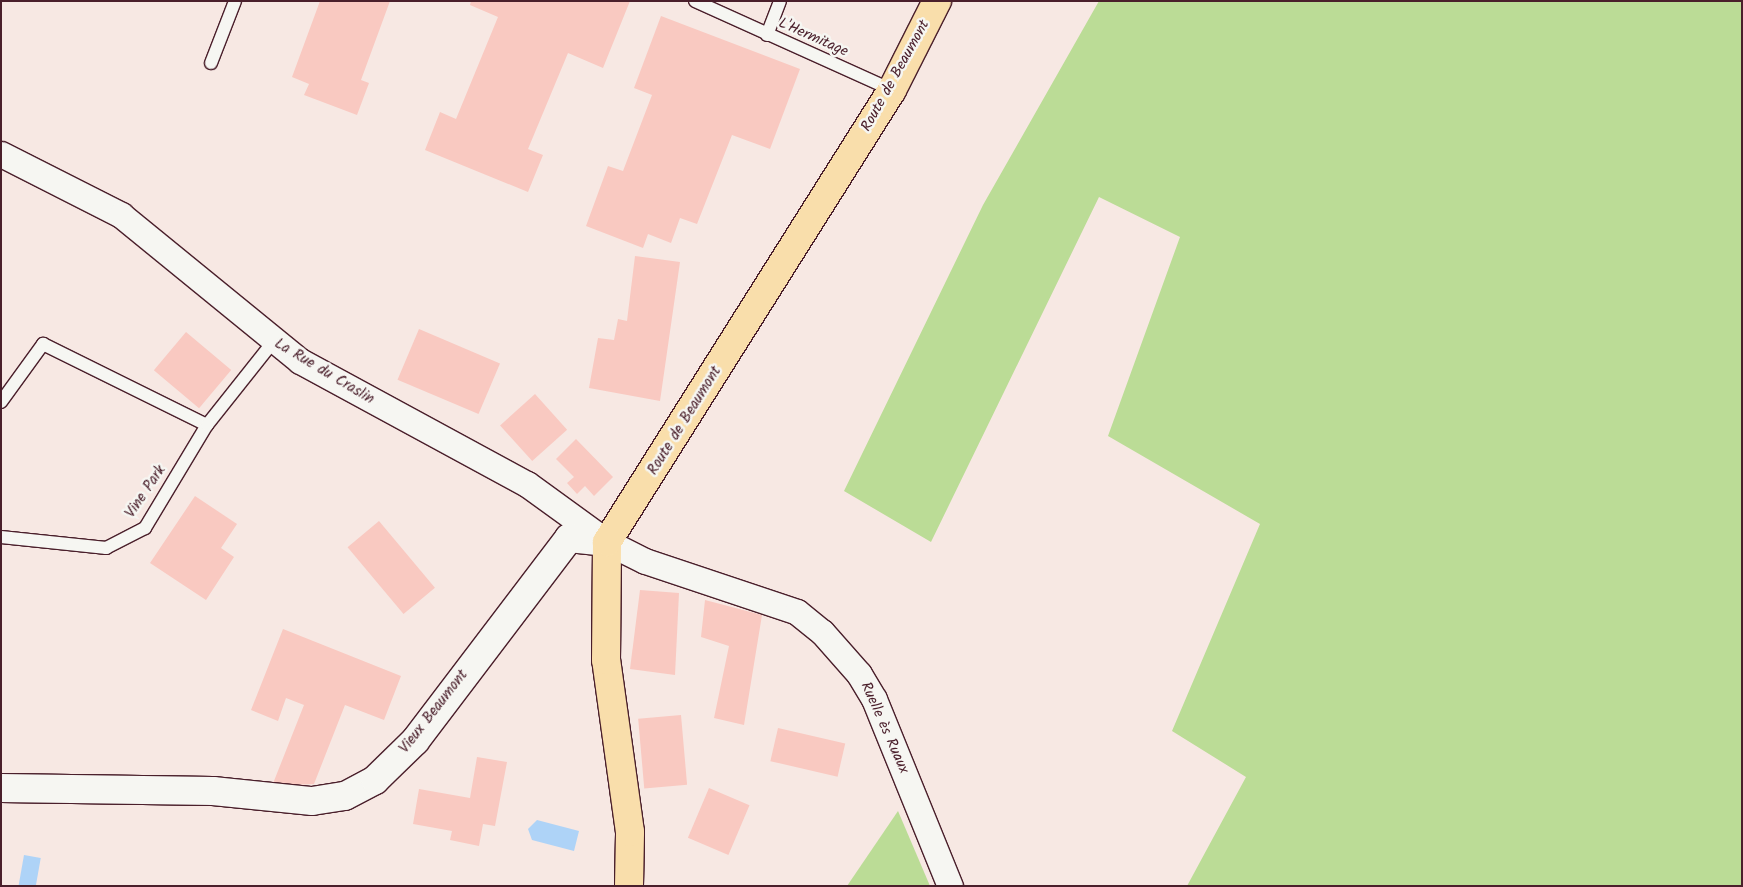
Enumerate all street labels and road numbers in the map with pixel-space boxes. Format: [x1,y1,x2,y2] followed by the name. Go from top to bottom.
[775,15,851,61] street label: L'Hermitage
[858,17,934,135] street label: Route de Beaumont
[271,335,377,409] street label: La Rue du Craslin
[644,363,726,479] street label: Route de Beaumont
[122,462,170,522] street label: Vine Park
[396,667,472,757] street label: Vieux Beaumont
[856,679,912,777] street label: Ruelle ès Ruaux

